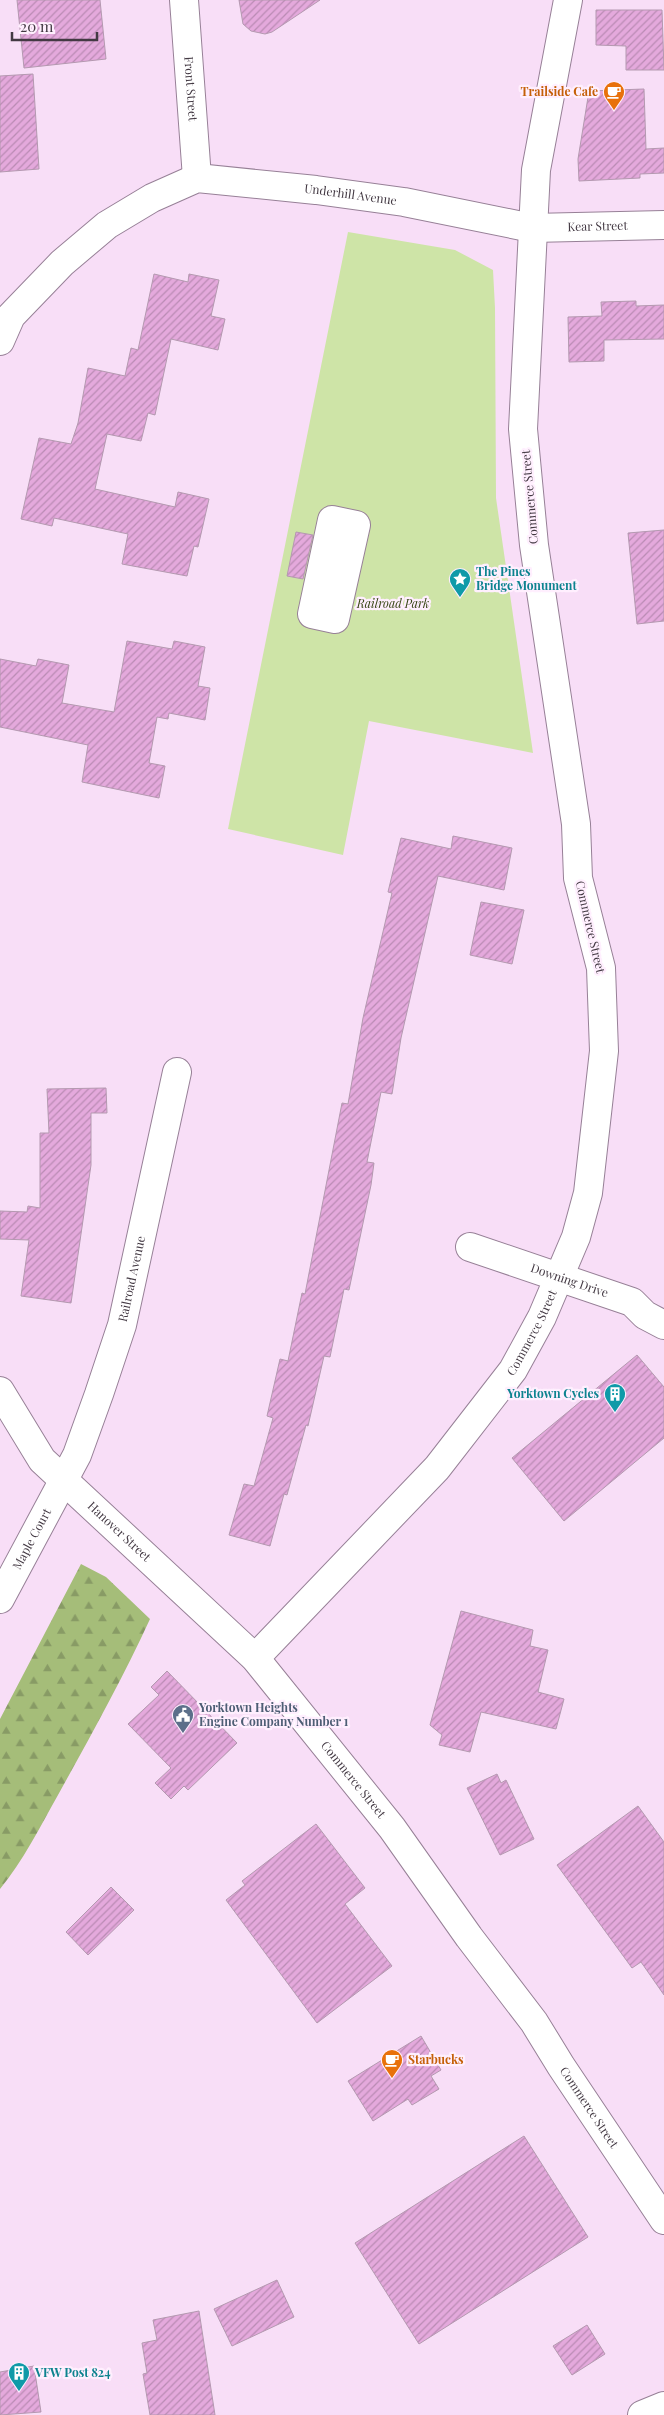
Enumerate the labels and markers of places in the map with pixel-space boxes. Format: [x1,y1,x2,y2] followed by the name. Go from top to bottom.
[602,80,626,111] cafe icon: Trailside Cafe
[521,83,598,99] place label: Trailside Cafe
[476,563,577,593] place label: The Pines Bridge Monument
[448,567,472,598] place icon: The Pines Bridge Monument
[603,1382,627,1413] building icon: Yorktown Cycles
[506,1385,599,1401] place label: Yorktown Cycles
[198,1699,349,1729] place label: Yorktown Heights Engine Company Number 1
[171,1703,195,1734] public building icon: Yorktown Heights Engine Company Number 1
[380,2048,404,2079] cafe icon: Starbucks
[408,2051,464,2067] place label: Starbucks
[7,2361,31,2392] building icon: VFW Post 824
[34,2364,110,2380] place label: VFW Post 824

